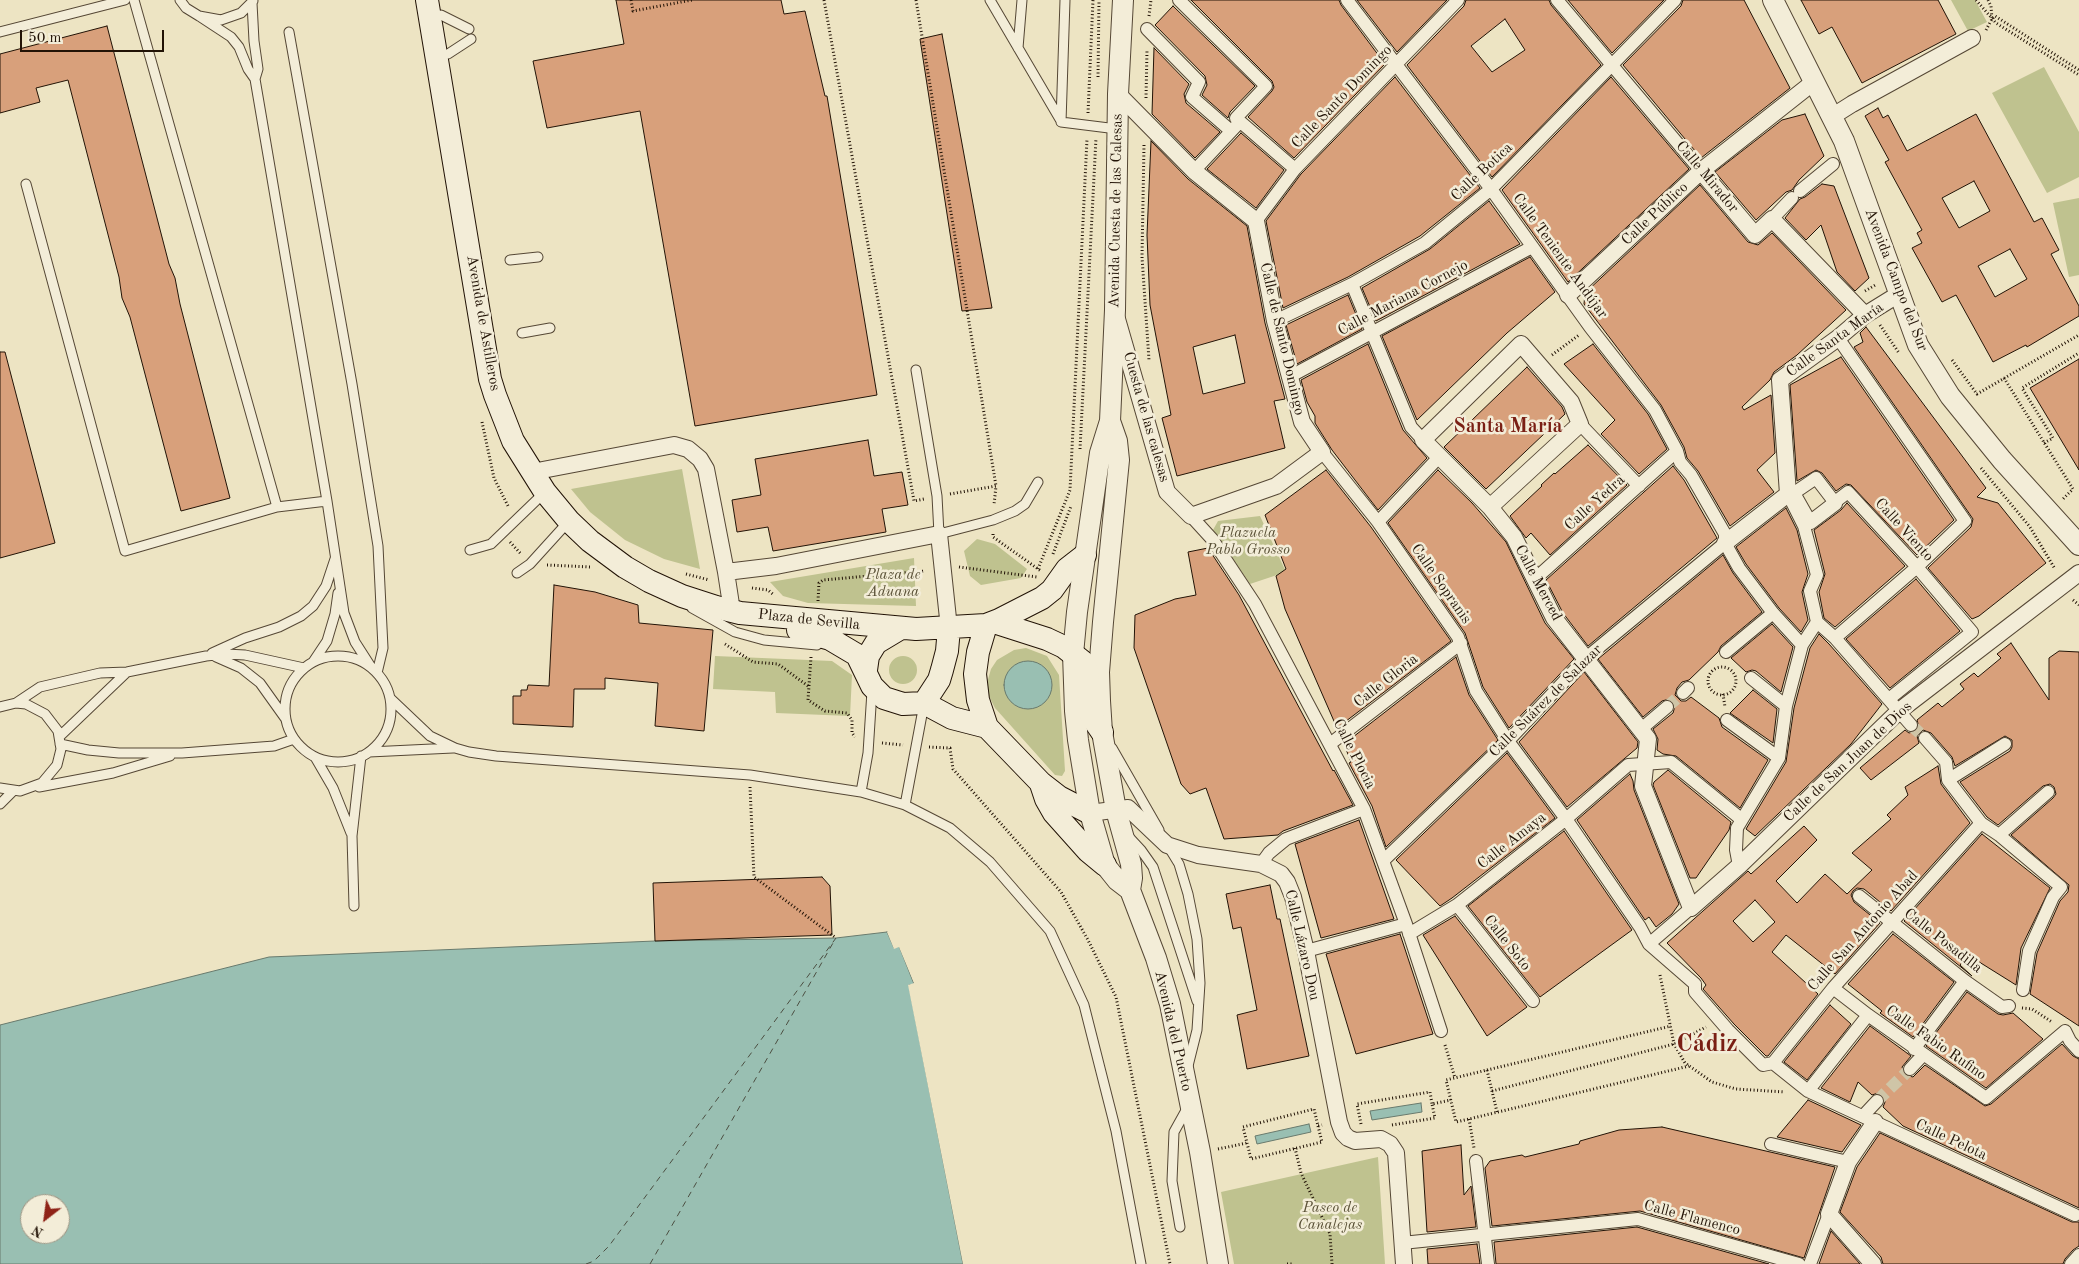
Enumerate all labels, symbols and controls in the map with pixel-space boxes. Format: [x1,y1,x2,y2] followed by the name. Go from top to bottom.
[22,20,166,52] scale bar
[28,31,62,46] text: 50 m
[1288,41,1396,153] street label: Calle Santo Domingo
[1105,114,1127,308] street label: Avenida Cuesta de las Calesas
[1672,137,1742,217] street label: Calle Mirador
[1447,139,1517,205] street label: Calle Botica
[1618,179,1692,249] street label: Calle Público
[1508,190,1612,322] street label: Calle Teniente Andújar
[1860,206,1932,354] street label: Avenida Campo del Sur
[462,254,504,392] street label: Avenida de Astilleros
[1335,256,1471,340] street label: Calle Mariana Cornejo
[1256,261,1308,417] street label: Calle de Santo Domingo
[1783,299,1887,381] street label: Calle Santa María
[1119,350,1173,484] street label: Cuesta de las calesas
[1453,415,1563,439] district label: Santa María
[1561,471,1629,535] street label: Calle Yedra
[1871,495,1937,565] street label: Calle Viento
[1206,524,1290,559] park label: Plazuela Pablo Grosso
[1407,541,1475,627] street label: Calle Sopranis
[1510,542,1566,624] street label: Calle Merced
[865,566,921,601] park label: Plaza de Aduana
[757,606,861,634] street label: Plaza de Sevilla
[1486,641,1606,761] street label: Calle Suárez de Salazar
[1350,650,1422,712] street label: Calle Gloria
[1780,698,1916,826] street label: Calle de San Juan de Dios
[1329,716,1379,792] street label: Calle Plocia
[1474,809,1550,873] street label: Calle Amaya
[1804,867,1922,995] street label: Calle San Antonio Abad
[1281,888,1323,1002] street label: Calle Lázaro Dou
[1900,905,1986,977] street label: Calle Posadilla
[1480,911,1534,975] street label: Calle Soto
[1150,969,1196,1093] street label: Avenida del Puerto
[1882,1002,1990,1084] street label: Calle Fabio Rufino
[1676,1029,1738,1059] district label: Cádiz
[1912,1116,1990,1164] street label: Calle Pelota
[20,1194,70,1244] north arrow
[1642,1196,1742,1240] street label: Calle Flamenco
[1298,1199,1362,1234] park label: Paseo de Canalejas
[30,1222,46,1240] text: N

